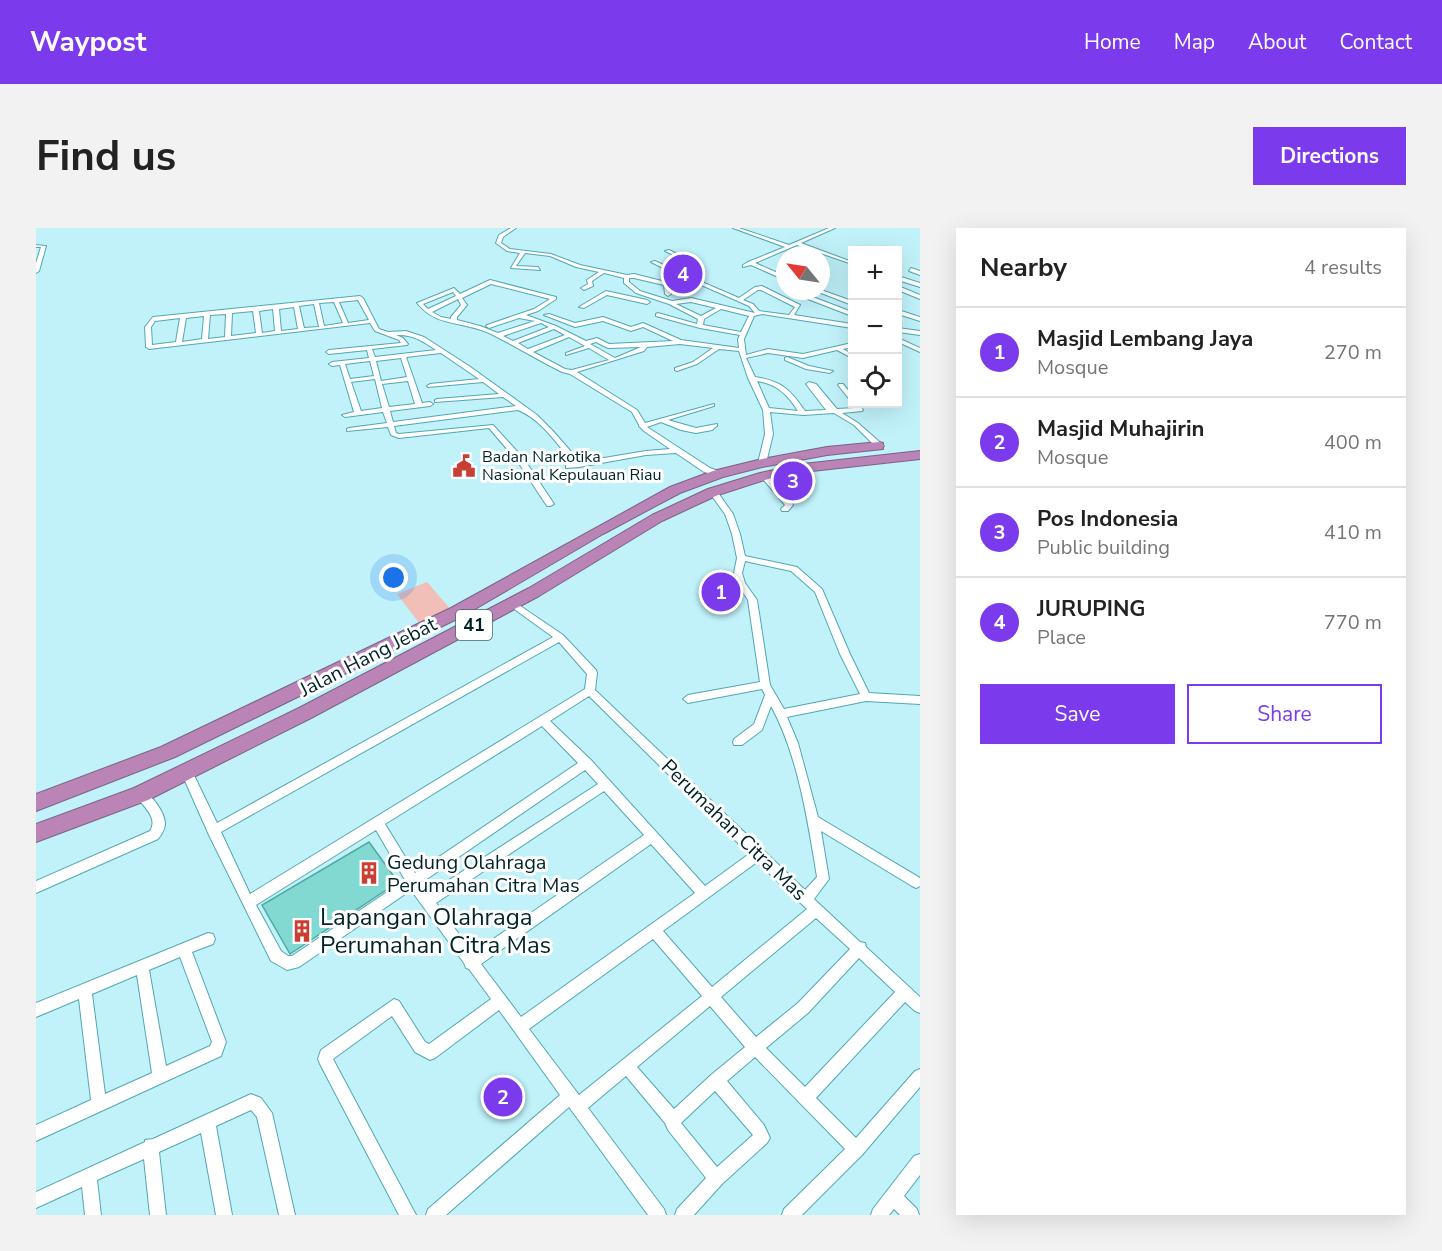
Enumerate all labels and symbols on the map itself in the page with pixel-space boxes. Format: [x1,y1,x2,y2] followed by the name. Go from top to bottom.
[776,246,830,300] north arrow
[664,252,702,296] pin: 4
[482,446,661,486] place label: Badan Narkotika Nasional Kepulauan Riau
[451,453,477,479] public building icon: Badan Narkotika Nasional Kepulauan Riau
[774,458,813,504] pin: 3
[379,563,408,592] your location
[702,570,740,614] pin: 1
[294,610,442,704] street label: Jalan Hang Jebat
[456,610,492,640] road number: 41
[655,753,813,907] street label: Perumahan Citra Mas
[387,849,580,899] place label: Gedung Olahraga Perumahan Citra Mas
[356,860,382,886] building icon: Gedung Olahraga Perumahan Citra Mas
[320,901,551,961] place label: Lapangan Olahraga Perumahan Citra Mas
[289,918,315,944] building icon: Lapangan Olahraga Perumahan Citra Mas
[484,1074,522,1120] pin: 2

